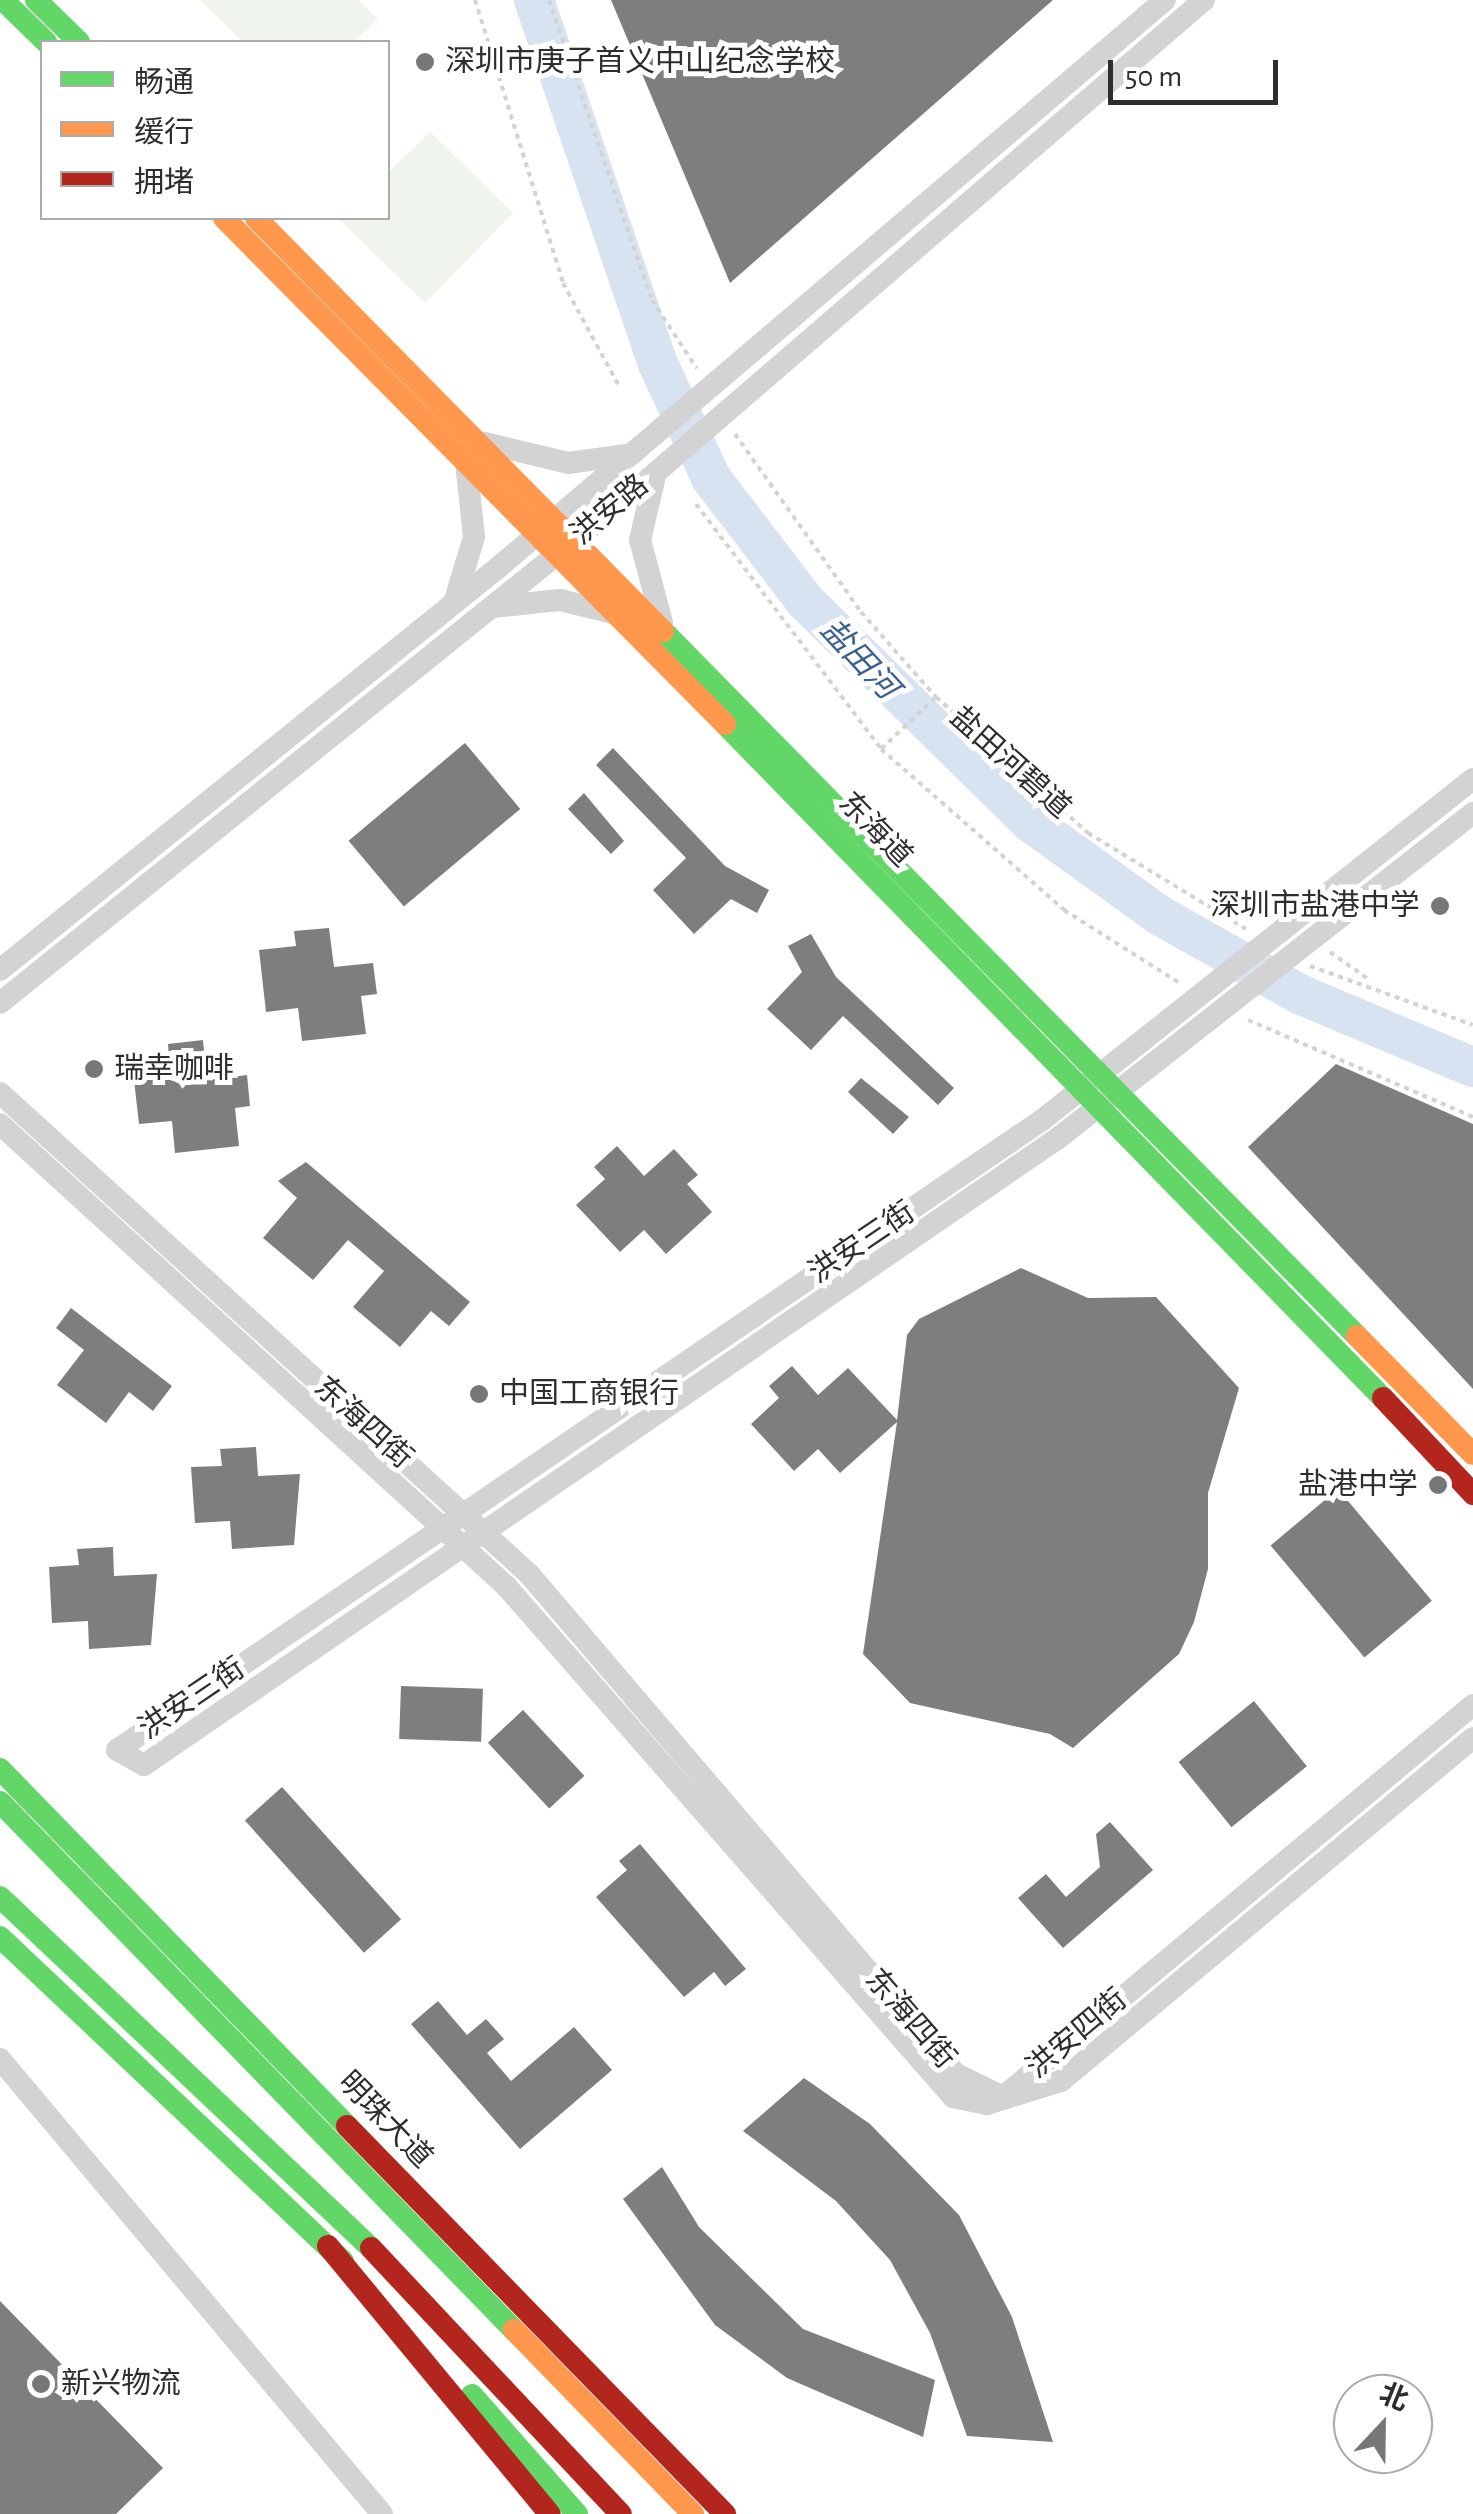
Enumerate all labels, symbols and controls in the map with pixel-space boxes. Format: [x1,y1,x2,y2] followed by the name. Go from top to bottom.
[40,40,390,220] legend
[1113,40,1283,102] scale bar
[445,44,835,80] place label: 深圳市庚子首义中山纪念学校
[414,51,436,73] marker: 深圳市庚子首义中山纪念学校
[1125,62,1182,92] text: 50 m
[134,68,194,98] text: 畅通
[134,118,194,148] text: 缓行
[134,168,194,198] text: 拥堵
[564,467,656,553] street label: 洪安路
[812,611,906,707] water label: 盐田河
[942,699,1078,827] street label: 盐田河碧道
[831,785,919,875] street label: 东海道
[1210,888,1420,924] place label: 深圳市盐港中学
[1429,895,1451,917] marker: 深圳市盐港中学
[114,1051,234,1087] place label: 瑞幸咖啡
[83,1058,105,1080] marker: 瑞幸咖啡
[802,1195,922,1291] street label: 洪安三街
[306,1369,420,1477] street label: 东海四街
[499,1376,679,1412] place label: 中国工商银行
[468,1383,490,1405] marker: 中国工商银行
[1298,1467,1418,1503] place label: 盐港中学
[1427,1474,1449,1496] marker: 盐港中学
[132,1651,252,1747] street label: 洪安三街
[857,1962,963,2076] street label: 东海四街
[1019,1982,1135,2086] street label: 洪安四街
[330,2064,440,2176] street label: 明珠大道
[61,2366,181,2402] place label: 新兴物流
[30,2373,52,2395] marker: 新兴物流
[1333,2374,1433,2474] north arrow
[1375,2380,1412,2416] text: 北

